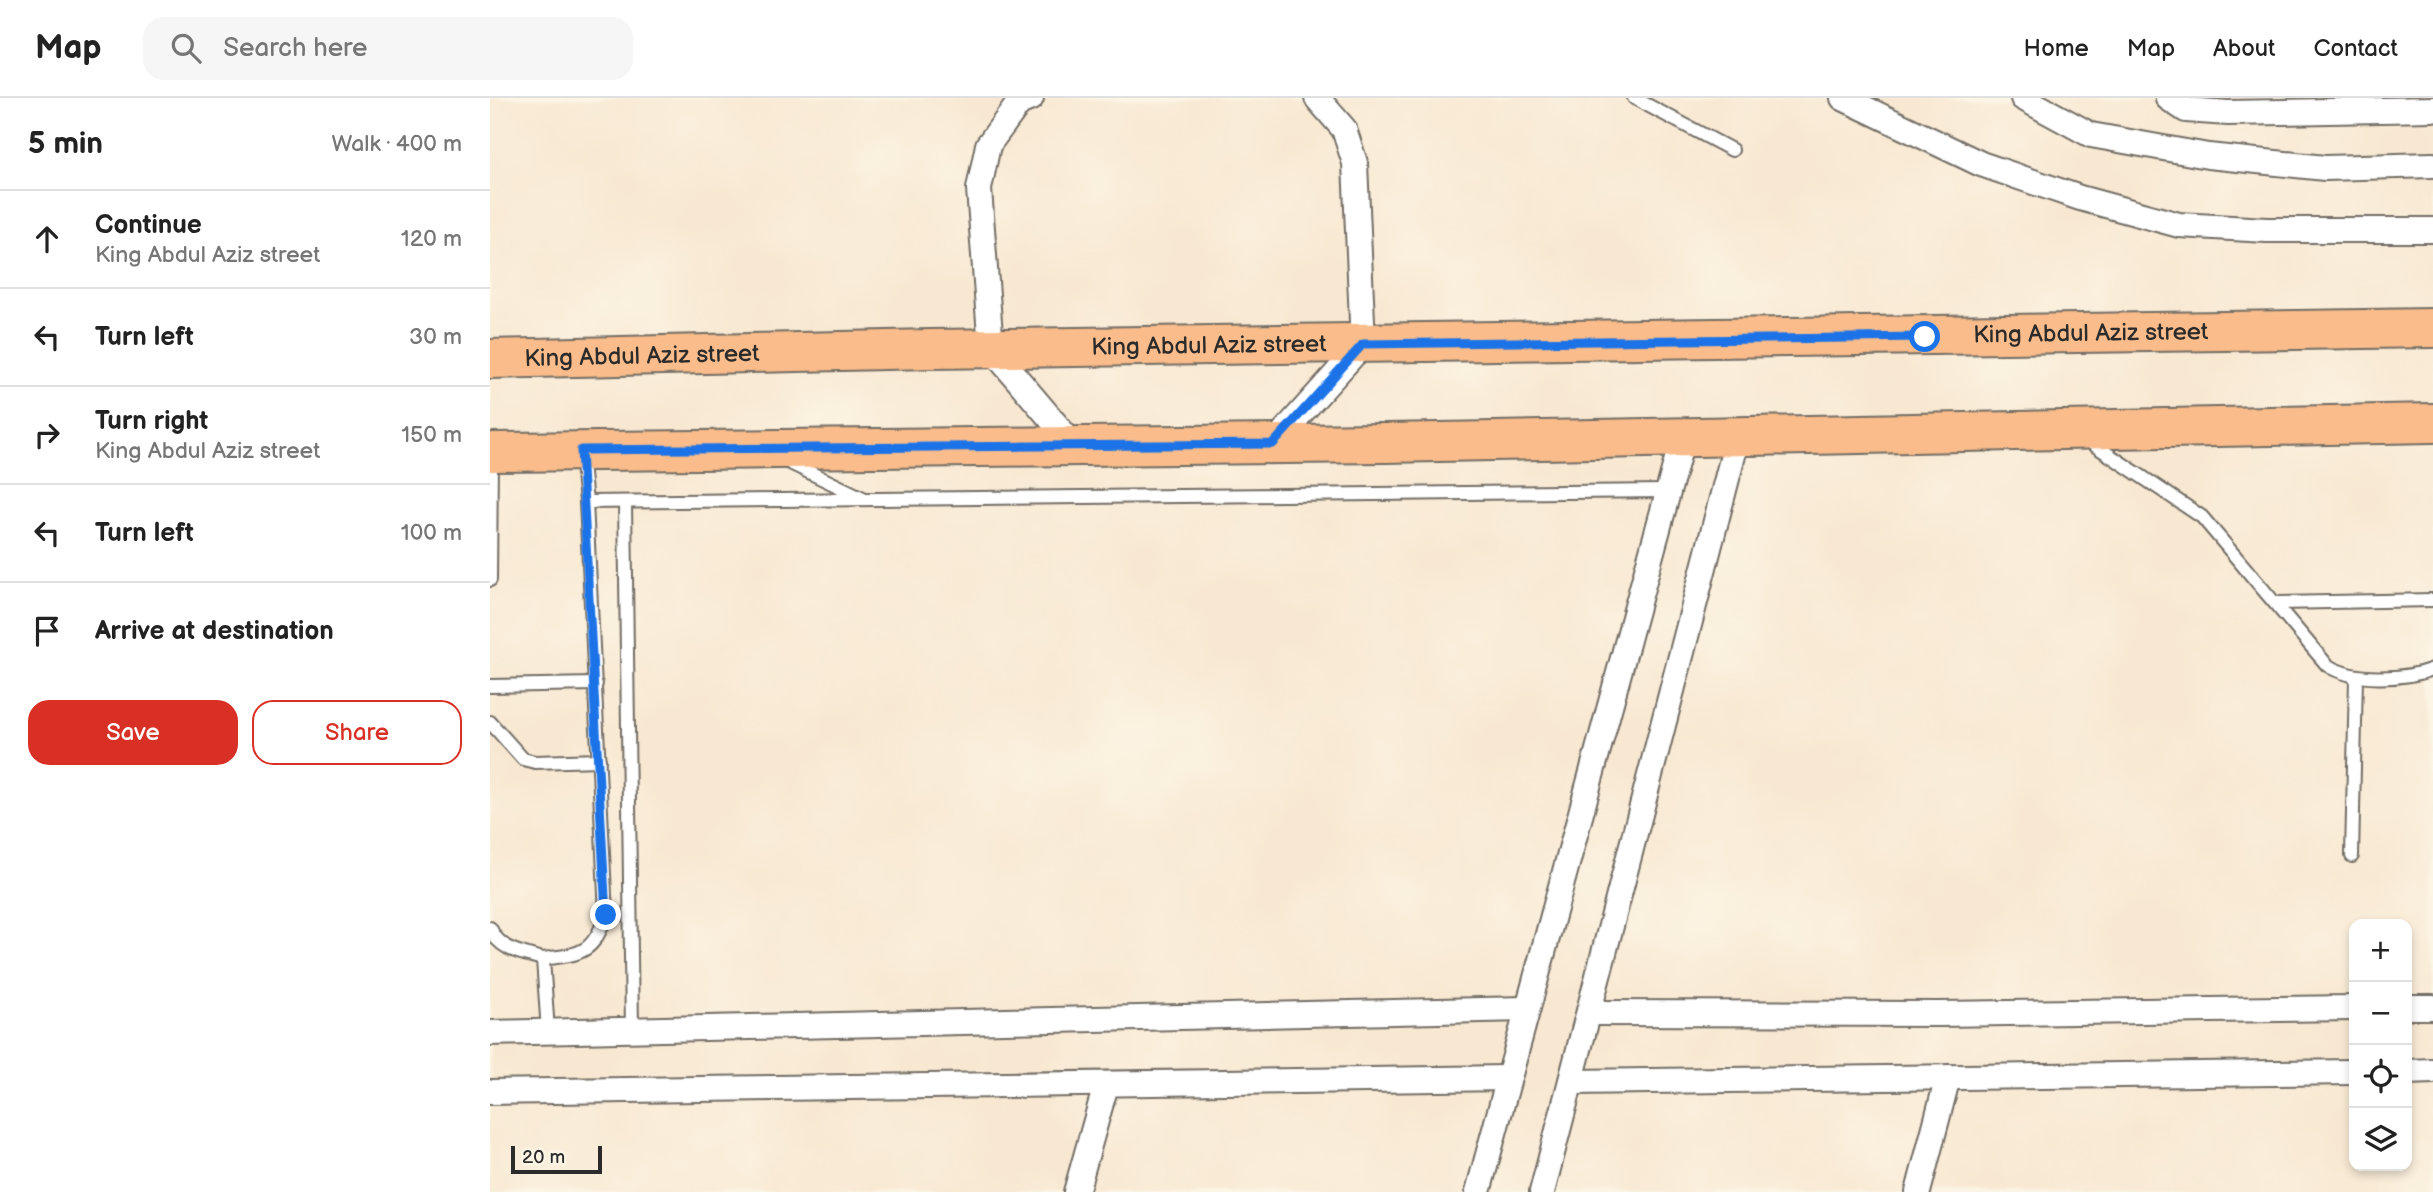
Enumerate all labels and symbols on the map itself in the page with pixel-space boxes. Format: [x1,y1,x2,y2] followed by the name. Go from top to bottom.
[1973,317,2209,349] street label: King Abdul Aziz street
[1909,321,1940,352] route start
[1091,329,1327,362] street label: King Abdul Aziz street
[524,339,761,373] street label: King Abdul Aziz street
[590,899,621,930] route end
[511,1143,602,1175] scale bar

